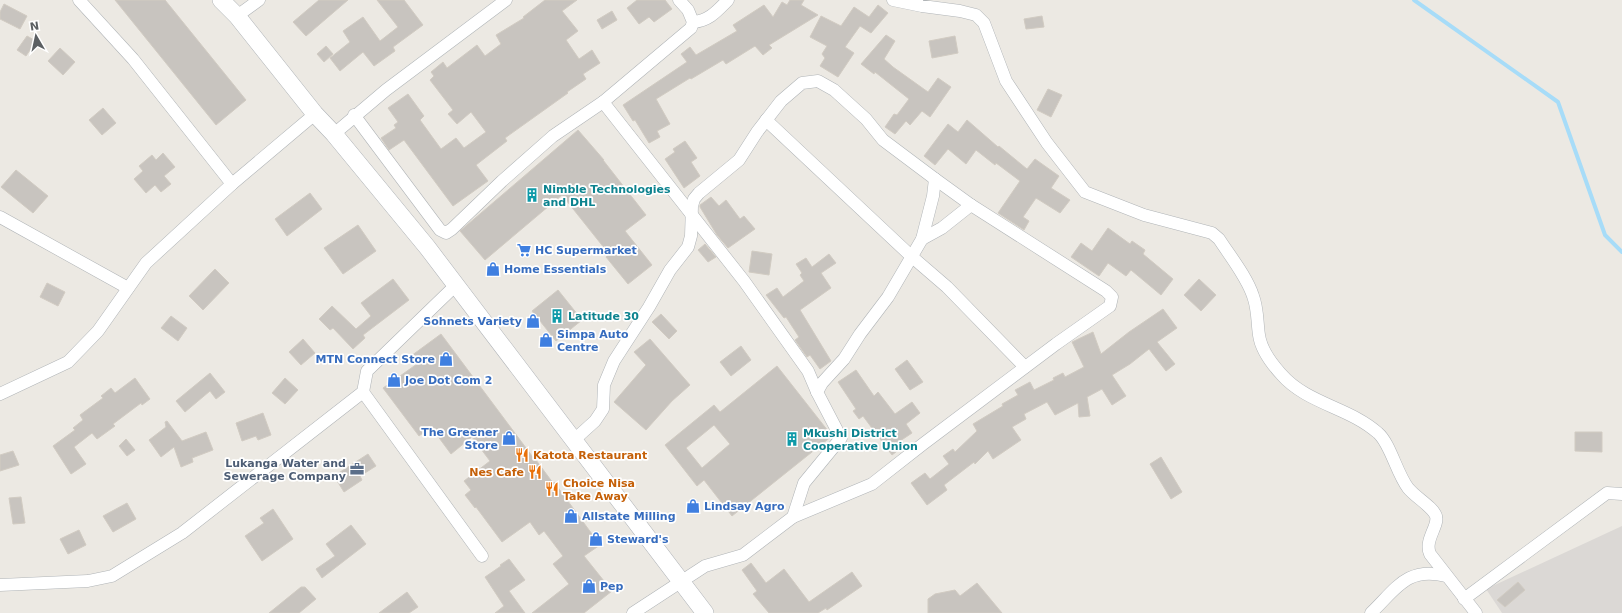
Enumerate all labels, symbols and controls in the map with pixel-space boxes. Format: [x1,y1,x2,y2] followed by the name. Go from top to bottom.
[16,16,56,56] north arrow
[29,19,40,34] text: N
[543,183,671,209] place label: Nimble Technologies and DHL
[524,187,540,203] building icon: Nimble Technologies and DHL
[516,242,532,258] supermarket icon: HC Supermarket
[535,244,637,257] place label: HC Supermarket
[485,261,501,277] shop icon: Home Essentials
[504,263,607,276] place label: Home Essentials
[549,308,565,324] building icon: Latitude 30
[568,310,639,323] place label: Latitude 30
[525,313,541,329] shop icon: Sohnets Variety
[423,315,522,328] place label: Sohnets Variety
[557,328,629,354] place label: Simpa Auto Centre
[538,332,554,348] shop icon: Simpa Auto Centre
[438,351,454,367] shop icon: MTN Connect Store
[316,353,435,366] place label: MTN Connect Store
[386,372,402,388] shop icon: Joe Dot Com 2
[404,374,492,387] place label: Joe Dot Com 2
[421,426,499,452] place label: The Greener Store
[803,427,918,453] place label: Mkushi District Cooperative Union
[501,430,517,446] shop icon: The Greener Store
[784,431,800,447] building icon: Mkushi District Cooperative Union
[514,447,530,463] restaurant icon: Katota Restaurant
[533,449,647,462] place label: Katota Restaurant
[224,457,346,483] place label: Lukanga Water and Sewerage Company
[349,461,365,477] office icon: Lukanga Water and Sewerage Company
[527,464,543,480] restaurant icon: Nes Cafe
[469,466,524,479] place label: Nes Cafe
[563,477,635,503] place label: Choice Nisa Take Away
[544,481,560,497] restaurant icon: Choice Nisa Take Away
[685,498,701,514] shop icon: Lindsay Agro
[704,500,785,513] place label: Lindsay Agro
[563,508,579,524] shop icon: Allstate Milling
[582,510,676,523] place label: Allstate Milling
[588,531,604,547] shop icon: Steward's
[607,533,669,546] place label: Steward's
[581,578,597,594] shop icon: Pep
[600,580,624,593] place label: Pep

